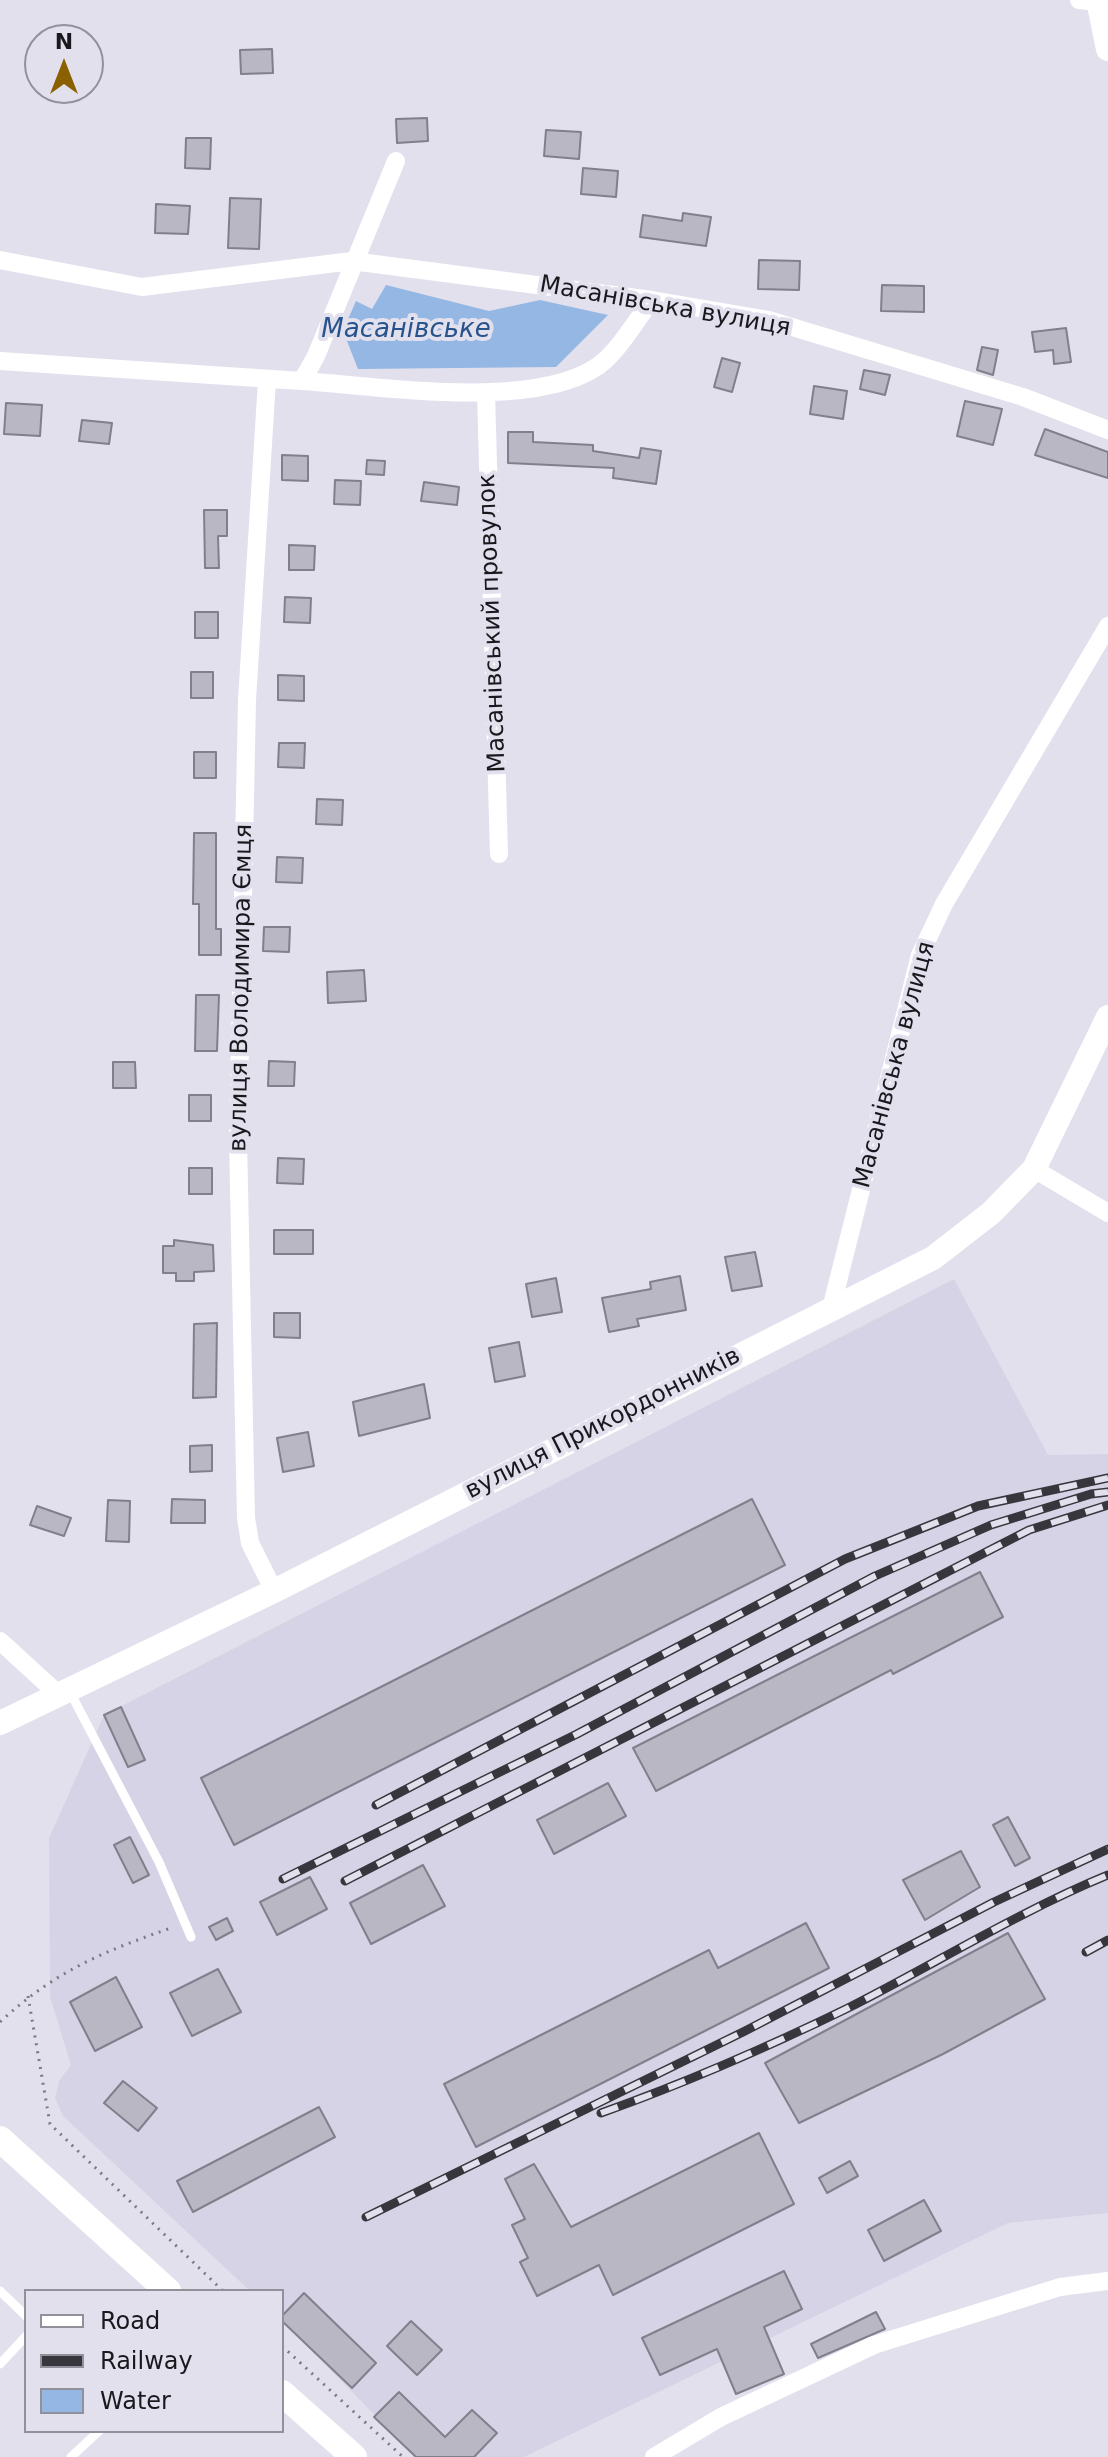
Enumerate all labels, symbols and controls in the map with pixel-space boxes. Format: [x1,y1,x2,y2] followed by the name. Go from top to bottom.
[24,24,104,104] north arrow
[55,29,73,54] text: N
[537,271,793,343] street label: Масанівська вулиця
[321,314,491,346] water label: Масанівське
[473,473,513,773] street label: Масанівський провулок
[225,824,259,1152] street label: вулиця Володимира Ємця
[848,939,942,1191] street label: Масанівська вулиця
[461,1342,745,1506] street label: вулиця Прикордонників
[24,2289,284,2433] legend
[100,2307,160,2335] text: Road
[100,2347,193,2375] text: Railway
[100,2387,171,2415] text: Water

